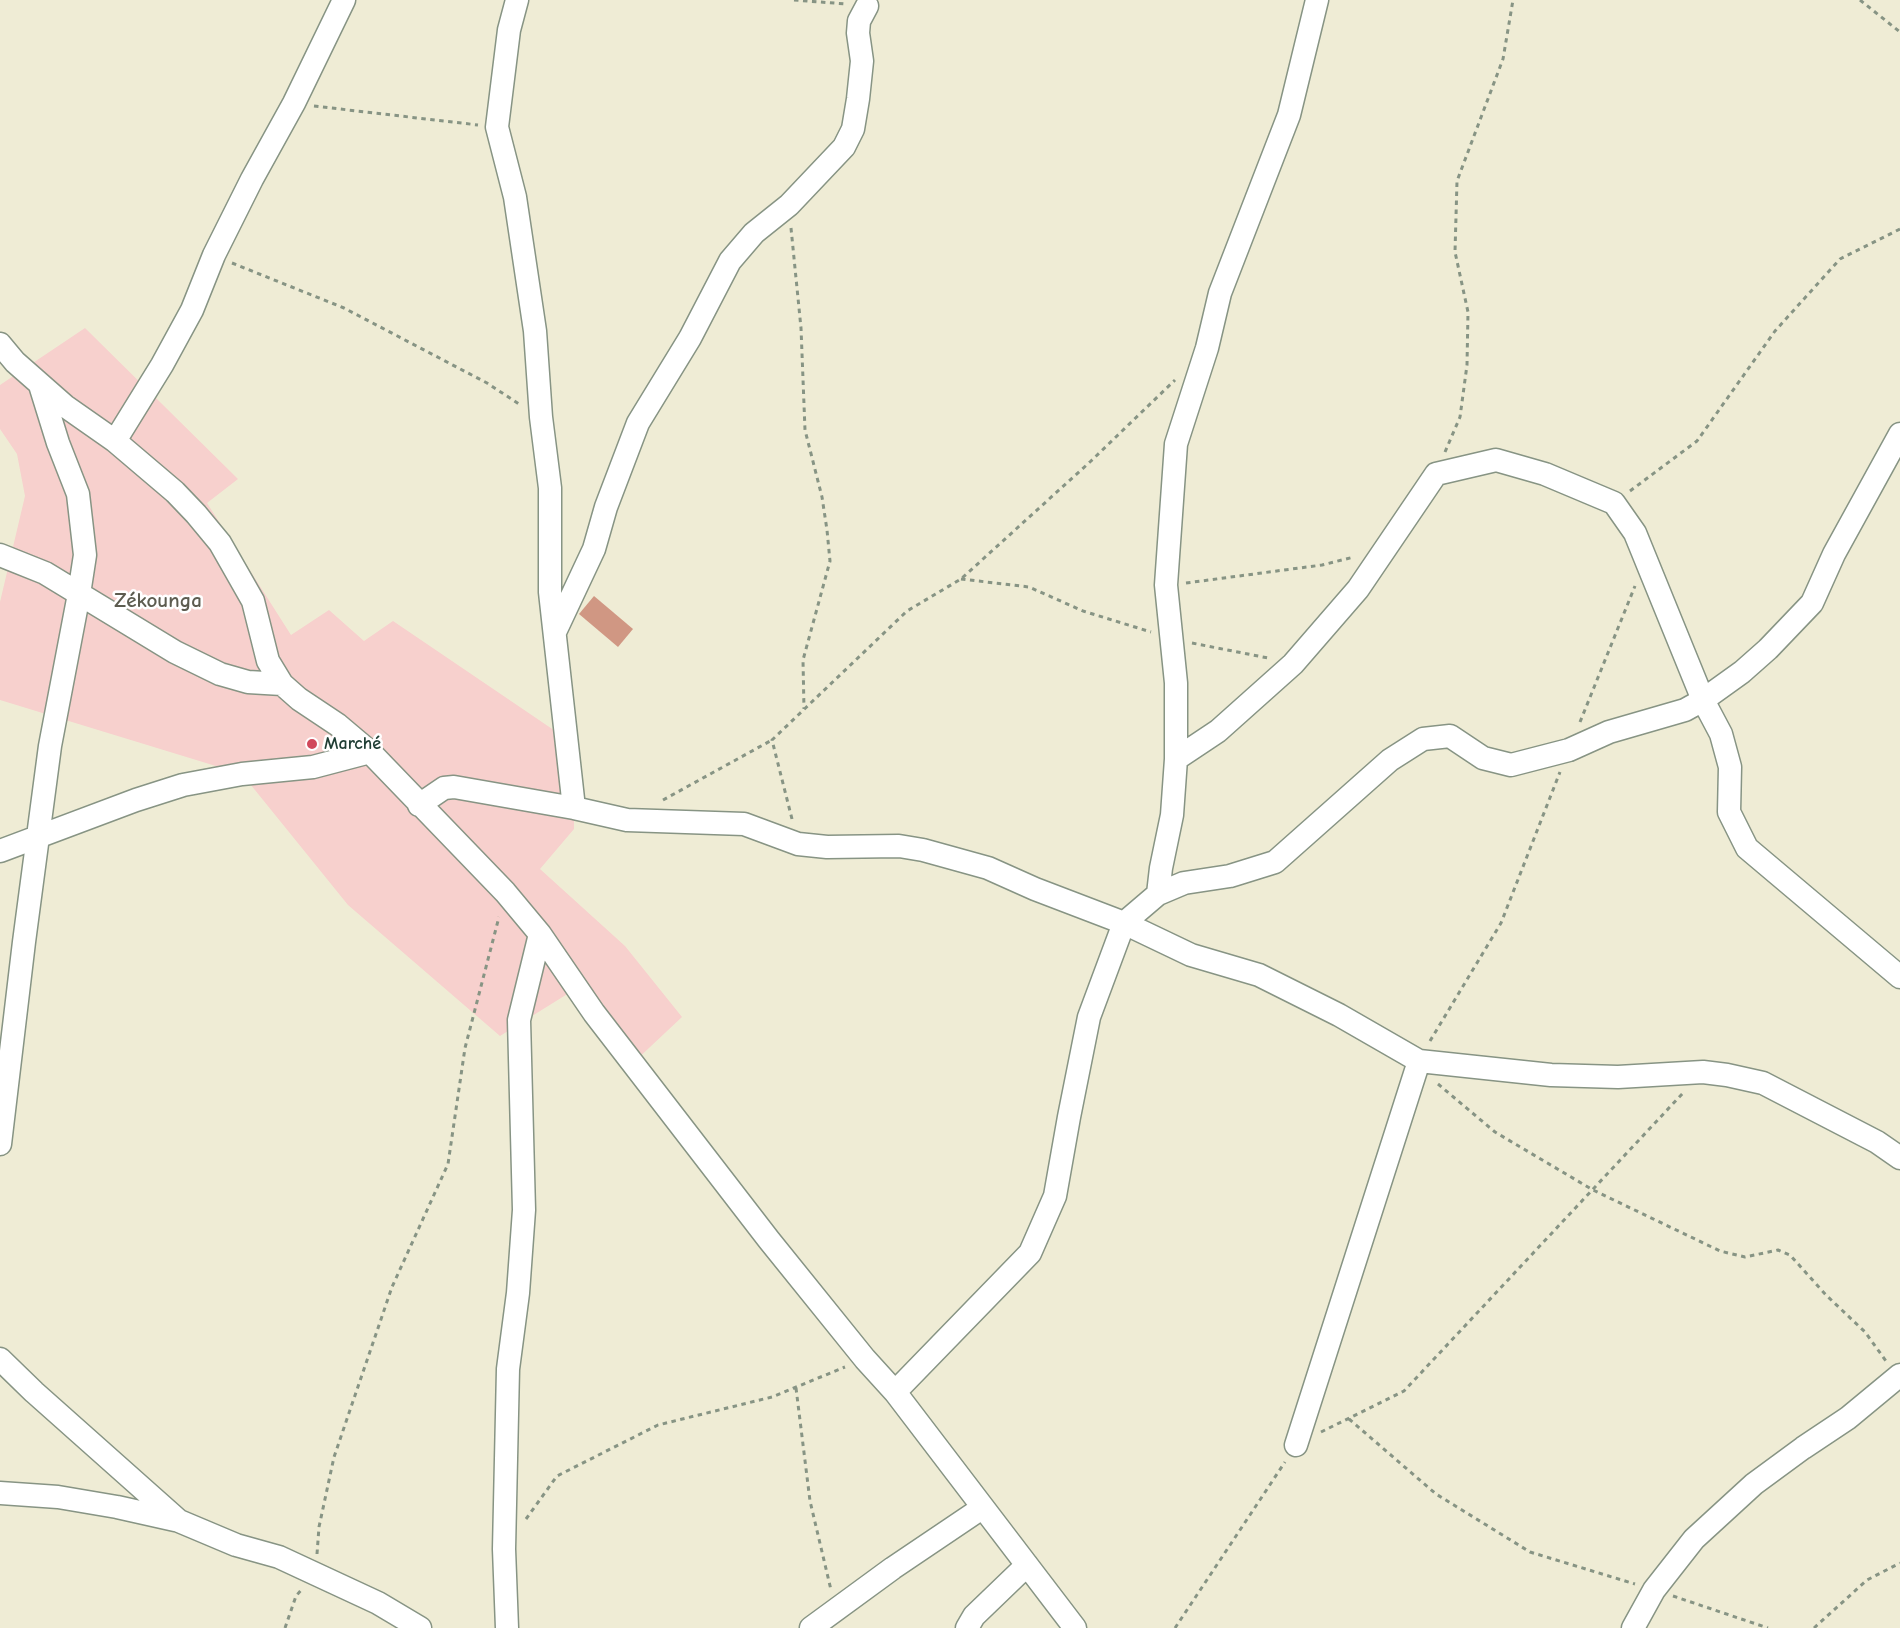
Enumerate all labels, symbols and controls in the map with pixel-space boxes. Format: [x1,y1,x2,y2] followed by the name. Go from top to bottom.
[114,588,202,614] district label: Zékounga
[324,733,381,755] place label: Marché
[305,737,319,751] marker: Marché

